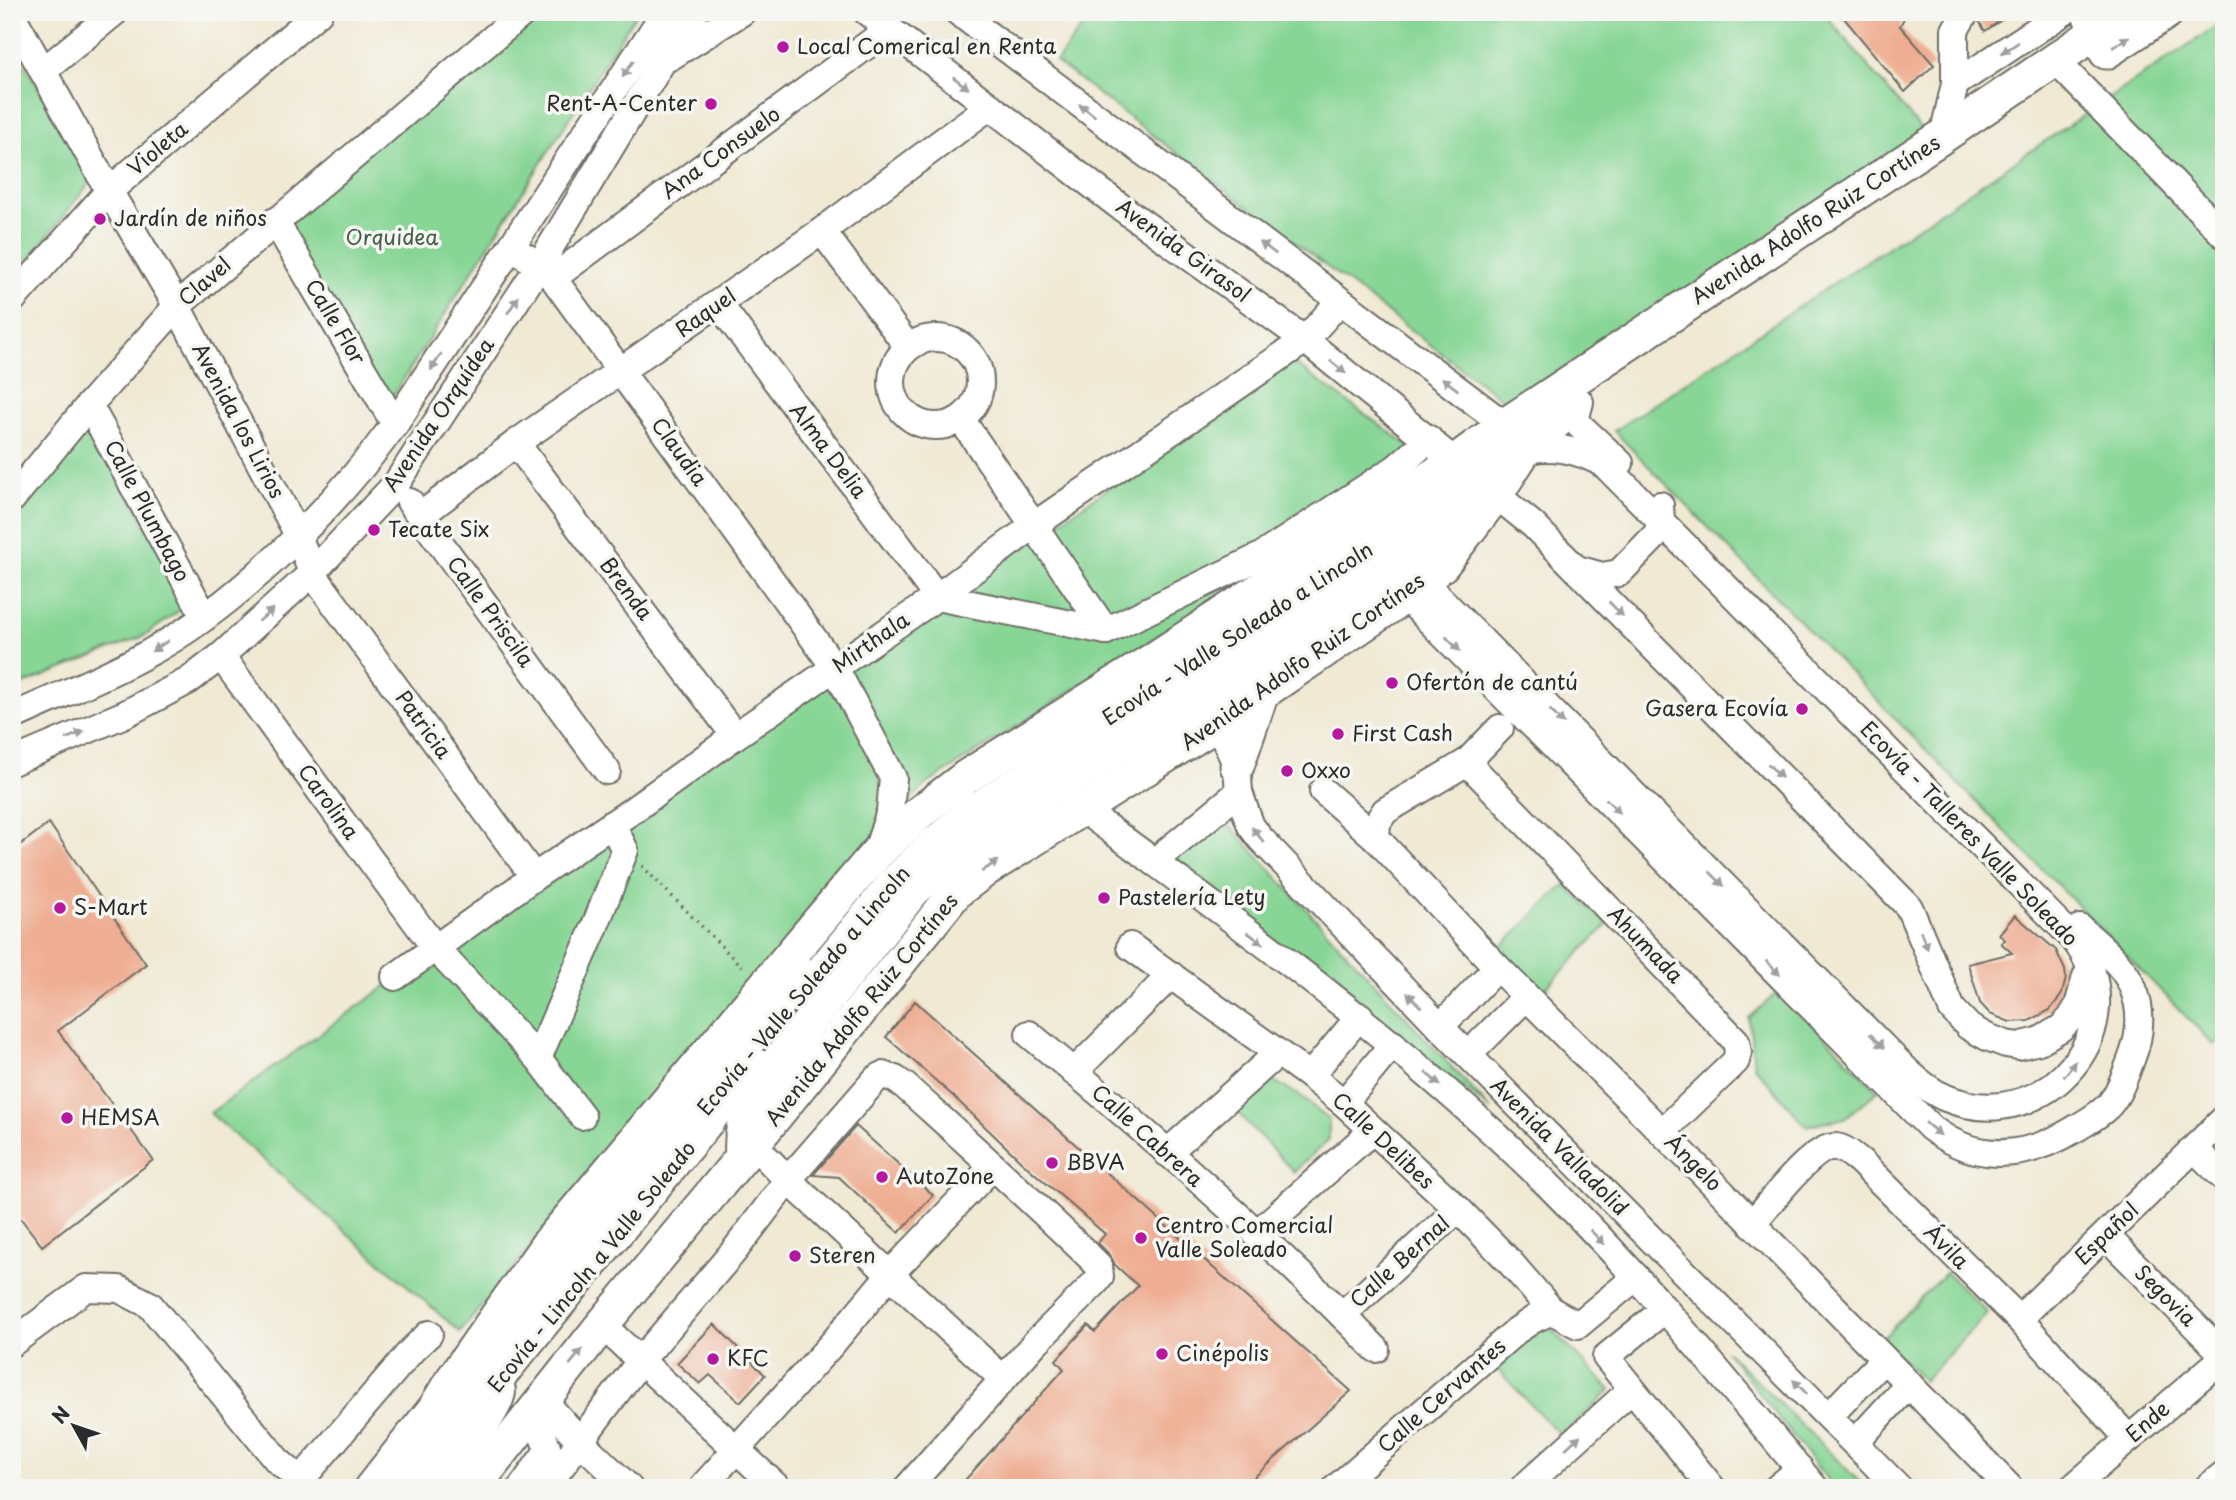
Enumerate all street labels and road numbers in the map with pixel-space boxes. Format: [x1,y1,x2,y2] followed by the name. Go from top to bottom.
[654,97,786,206] street label: Ana Consuelo
[119,113,194,182] street label: Violeta
[1684,125,1946,311] street label: Avenida Adolfo Ruiz Cortínes
[1110,190,1258,309] street label: Avenida Girasol
[170,248,237,313] street label: Clavel
[299,272,375,370] street label: Calle Flor
[668,279,742,344] street label: Raquel
[374,330,501,497] street label: Avenida Orquídea
[185,337,294,504] street label: Avenida los Lirios
[783,395,876,505] street label: Alma Delia
[645,410,717,492] street label: Claudia
[98,433,200,587] street label: Calle Plumbago
[1095,533,1379,732] street label: Ecovía - Valle Soleado a Lincoln
[440,549,543,674] street label: Calle Priscila
[593,549,662,626] street label: Brenda
[1173,564,1430,757] street label: Avenida Adolfo Ruiz Cortínes
[825,603,916,680] street label: Mirthala
[389,683,461,765] street label: Patricia
[1854,713,2087,952] street label: Ecovía - Talleres Valle Soleado
[291,756,368,846] street label: Carolina
[688,858,917,1121] street label: Ecovía - Valle Soleado a Lincoln
[756,885,965,1132] street label: Avenida Adolfo Ruiz Cortínes
[1601,898,1692,990] street label: Ahumada
[1484,1069,1637,1222] street label: Avenida Valladolid
[1085,1076,1211,1194] street label: Calle Cabrera
[1326,1084,1443,1196] street label: Calle Delibes
[1658,1126,1730,1198] street label: Ángelo
[479,1133,702,1398] street label: Ecovía - Lincoln a Valle Soleado
[2066,1194,2145,1271] street label: Español
[1341,1207,1456,1314] street label: Calle Bernal
[1917,1216,1978,1276] street label: Ávila
[2128,1256,2205,1333] street label: Segovia
[1369,1330,1512,1459] street label: Calle Cervantes
[2118,1392,2176,1449] street label: Ende

